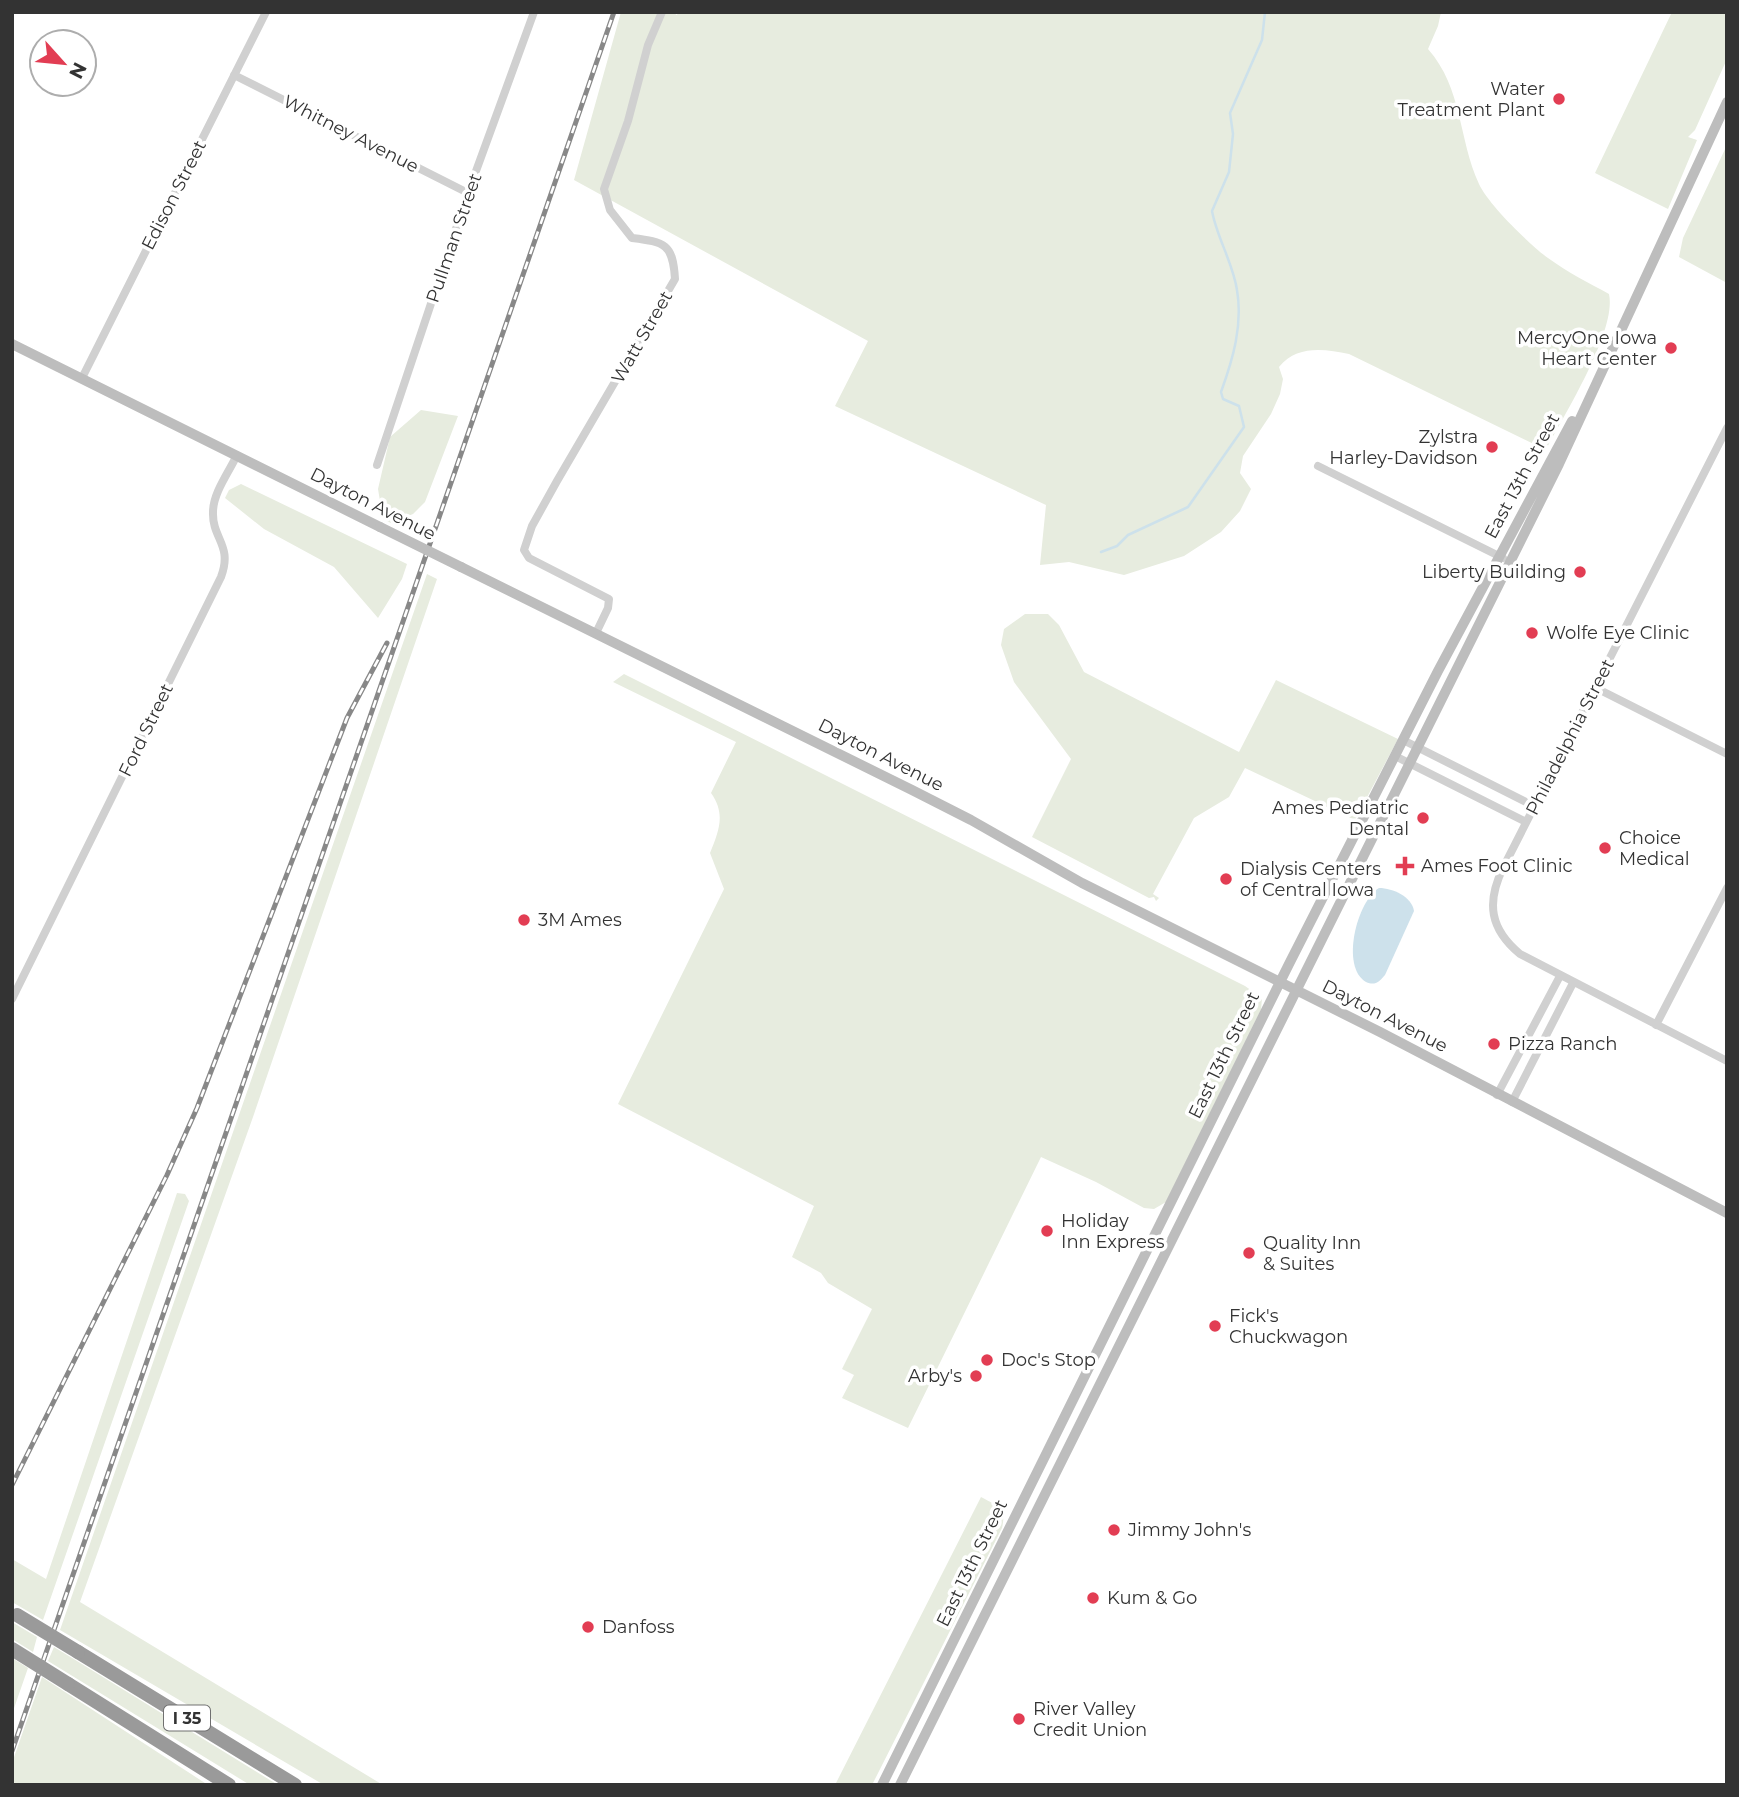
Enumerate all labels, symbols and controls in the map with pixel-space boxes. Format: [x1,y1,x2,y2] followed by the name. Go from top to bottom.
[28,28,98,98] north arrow
[64,58,91,83] text: N
[1397,78,1545,121] place label: Water Treatment Plant
[280,90,423,178] street label: Whitney Avenue
[1551,91,1567,107] marker: Water Treatment Plant
[137,136,211,254] street label: Edison Street
[422,170,486,306] street label: Pullman Street
[607,287,677,387] street label: Watt Street
[1517,327,1657,370] place label: MercyOne Iowa Heart Center
[1663,340,1679,356] marker: MercyOne Iowa Heart Center
[1480,410,1564,542] street label: East 13th Street
[1329,426,1478,469] place label: Zylstra Harley-Davidson
[1484,439,1500,455] marker: Zylstra Harley-Davidson
[306,463,440,545] street label: Dayton Avenue
[1422,561,1566,583] place label: Liberty Building
[1572,564,1588,580] marker: Liberty Building
[1546,622,1689,644] place label: Wolfe Eye Clinic
[1524,625,1540,641] marker: Wolfe Eye Clinic
[1521,655,1619,819] street label: Philadelphia Street
[114,680,178,780] street label: Ford Street
[814,714,948,796] street label: Dayton Avenue
[1272,797,1409,840] place label: Ames Pediatric Dental
[1415,810,1431,826] marker: Ames Pediatric Dental
[1619,827,1690,870] place label: Choice Medical
[1597,840,1613,856] marker: Choice Medical
[1421,855,1573,877] place label: Ames Foot Clinic
[1395,856,1415,876] marker: Ames Foot Clinic
[1240,858,1381,901] place label: Dialysis Centers of Central Iowa
[1218,871,1234,887] marker: Dialysis Centers of Central Iowa
[538,909,622,931] place label: 3M Ames
[516,912,532,928] marker: 3M Ames
[1318,975,1452,1057] street label: Dayton Avenue
[1184,988,1264,1122] street label: East 13th Street
[1508,1033,1617,1055] place label: Pizza Ranch
[1486,1036,1502,1052] marker: Pizza Ranch
[1061,1210,1165,1253] place label: Holiday Inn Express
[1039,1223,1055,1239] marker: Holiday Inn Express
[1263,1232,1361,1275] place label: Quality Inn & Suites
[1241,1245,1257,1261] marker: Quality Inn & Suites
[1229,1305,1348,1348] place label: Fick's Chuckwagon
[1207,1318,1223,1334] marker: Fick's Chuckwagon
[1001,1349,1096,1371] place label: Doc's Stop
[979,1352,995,1368] marker: Doc's Stop
[908,1365,962,1387] place label: Arby's
[968,1368,984,1384] marker: Arby's
[932,1496,1012,1630] street label: East 13th Street
[1127,1519,1251,1541] place label: Jimmy John's
[1106,1522,1122,1538] marker: Jimmy John's
[1107,1587,1197,1609] place label: Kum & Go
[1085,1590,1101,1606] marker: Kum & Go
[602,1616,675,1638] place label: Danfoss
[580,1619,596,1635] marker: Danfoss
[1033,1698,1147,1741] place label: River Valley Credit Union
[164,1706,210,1730] road number: I 35
[1011,1711,1027,1727] marker: River Valley Credit Union

